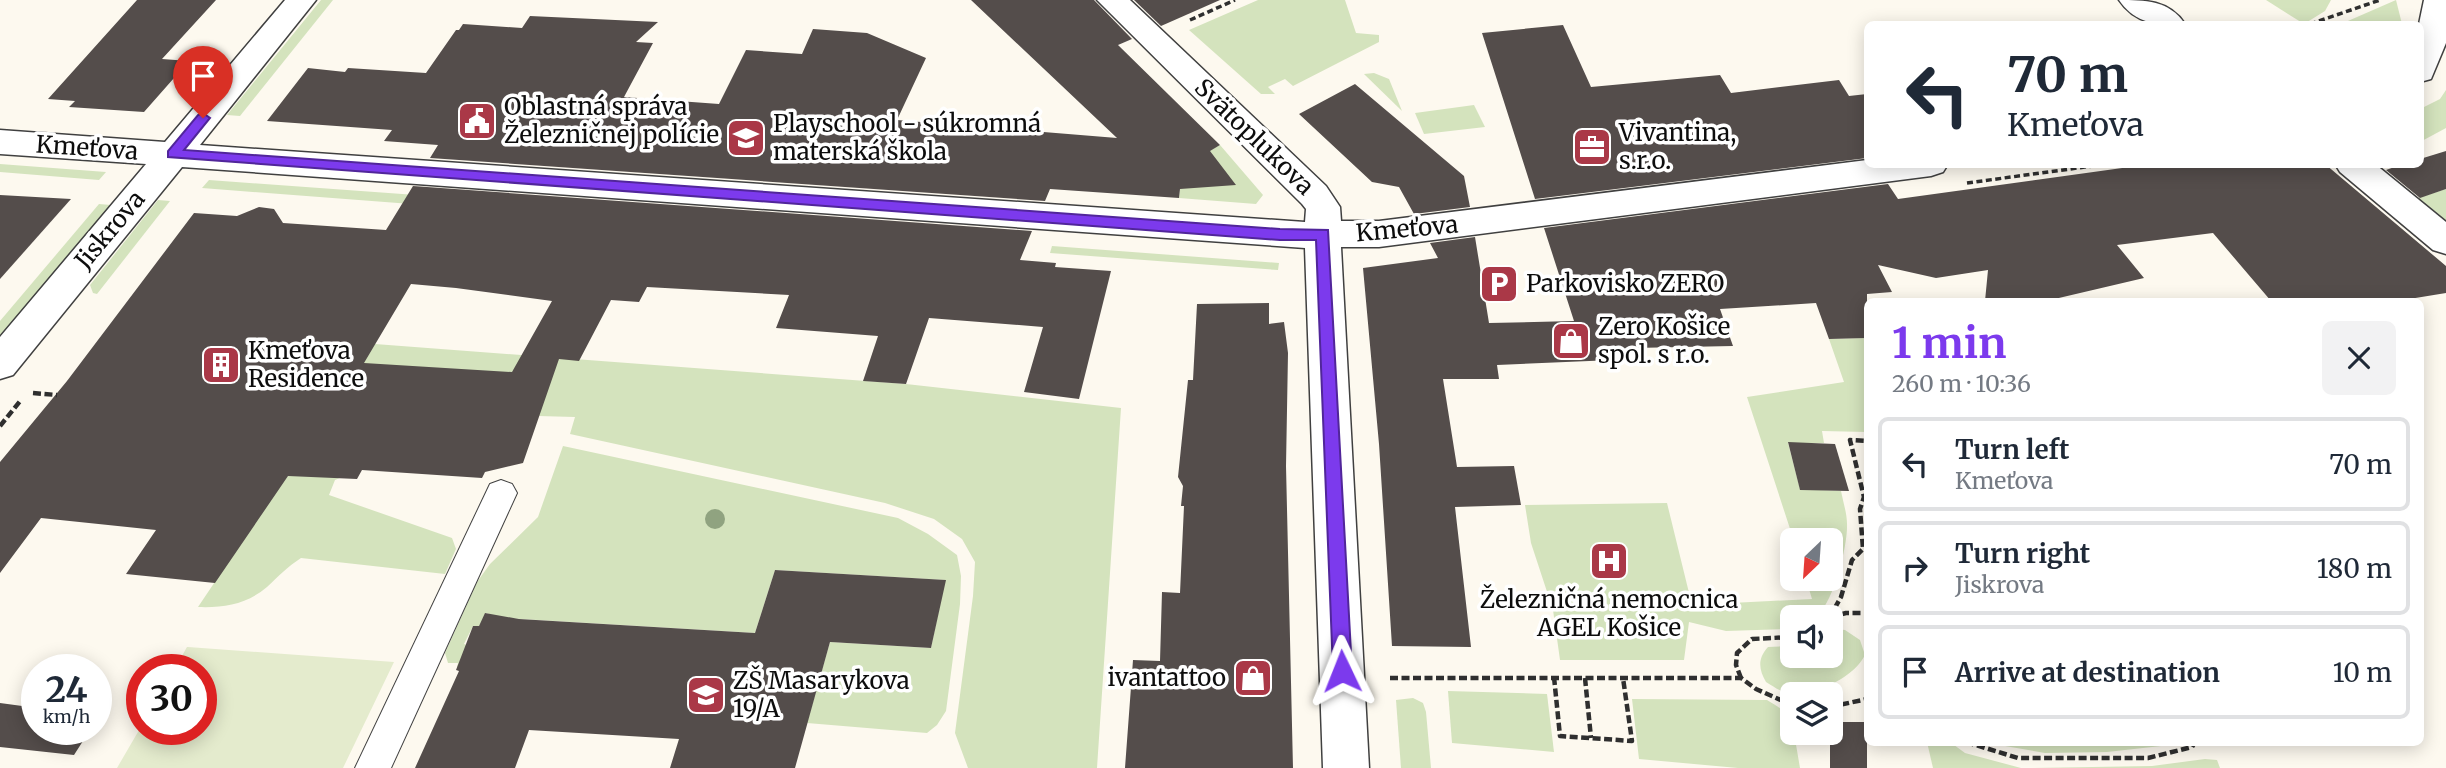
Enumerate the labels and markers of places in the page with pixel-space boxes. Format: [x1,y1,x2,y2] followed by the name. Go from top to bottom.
[173,46,233,118] pin
[504,91,719,150] place label: Oblastná správa Železničnej polície
[456,100,498,142] public building icon: Oblastná správa Železničnej polície
[773,108,1041,167] place label: Playschool - súkromná materská škola
[725,117,767,159] school or university icon: Playschool - súkromná materská škola
[1618,117,1736,176] place label: Vivantina, s.r.o.
[1571,126,1613,168] office icon: Vivantina, s.r.o.
[1478,263,1520,305] parking icon: Parkovisko ZERO
[1526,268,1724,299] place label: Parkovisko ZERO
[1598,311,1730,370] place label: Zero Košice spol. s r.o.
[1550,320,1592,362] shop icon: Zero Košice spol. s r.o.
[248,335,364,394] place label: Kmeťova Residence
[200,344,242,386] building icon: Kmeťova Residence
[1588,540,1630,582] hospital icon: Železničná nemocnica AGEL Košice
[1480,583,1738,643] place label: Železničná nemocnica AGEL Košice
[1232,657,1274,699] shop icon: ivantattoo
[1108,662,1226,693] place label: ivantattoo
[733,664,910,724] place label: ZŠ Masarykova 19/A
[685,674,727,716] school or university icon: ZŠ Masarykova 19/A

